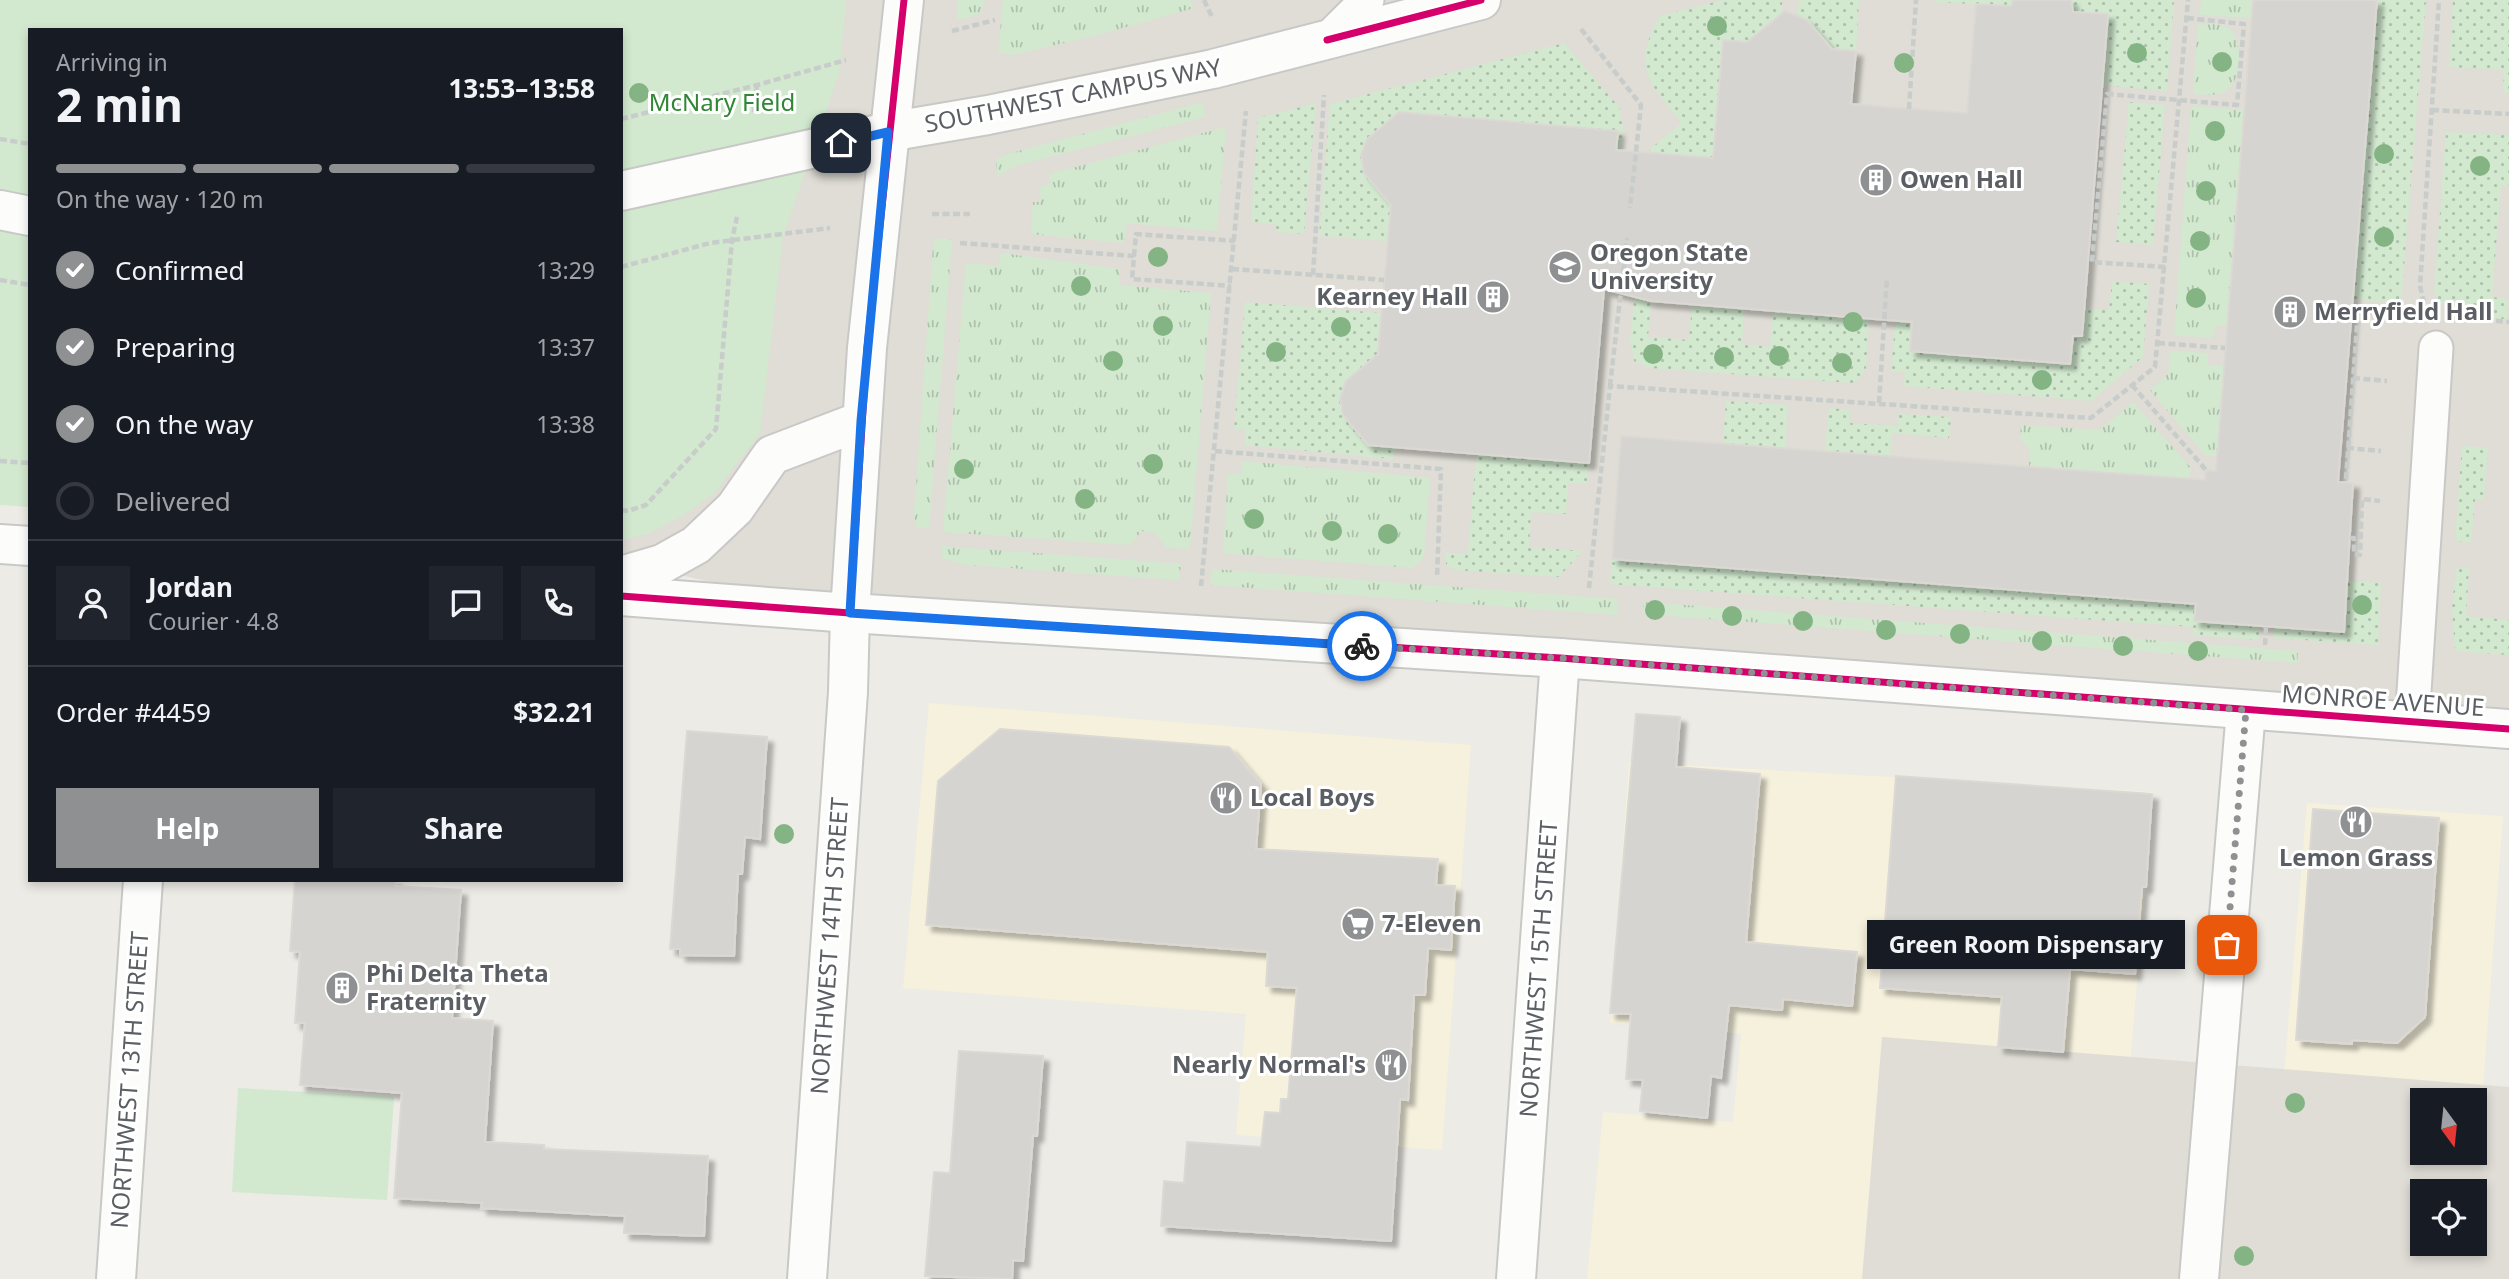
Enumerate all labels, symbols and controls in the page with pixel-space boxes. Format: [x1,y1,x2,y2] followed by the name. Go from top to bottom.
[56,46,168,78] text: Arriving in
[922,49,1224,139] street label: SOUTHWEST CAMPUS WAY
[448,70,595,106] text: 13:53–13:58
[56,73,183,135] text: 2 min
[649,85,795,118] park label: McNary Field
[811,113,871,173] pin
[822,124,860,162] icon: home
[1857,161,1895,199] building icon: Owen Hall
[1900,162,2023,195] place label: Owen Hall
[56,183,263,215] text: On the way · 120 m
[1590,235,1748,296] place label: Oregon State University
[1546,248,1584,286] school or university icon: Oregon State University
[56,251,94,289] icon: check
[115,252,245,288] text: Confirmed
[536,254,595,286] text: 13:29
[1474,278,1512,316] building icon: Kearney Hall
[1316,279,1468,312] place label: Kearney Hall
[2271,293,2309,331] building icon: Merryfield Hall
[2314,294,2493,327] place label: Merryfield Hall
[56,328,94,366] icon: check
[115,329,236,365] text: Preparing
[536,331,595,363] text: 13:37
[56,405,94,443] icon: check
[115,406,253,442] text: On the way
[536,408,595,440] text: 13:38
[115,483,231,519] text: Delivered
[56,566,130,640] button: person
[429,566,503,640] button: chat
[521,566,595,640] button: phone
[148,569,233,605] text: Jordan
[148,605,279,637] text: Courier · 4.8
[1327,611,1397,681] courier
[1343,627,1381,665] icon: bike
[2281,676,2486,723] street label: MONROE AVENUE
[56,694,211,730] text: Order #4459
[513,694,595,730] text: $32.21
[1207,779,1245,817] restaurant icon: Local Boys
[1250,780,1375,813] place label: Local Boys
[56,788,319,868] button: Help
[333,788,595,868] button: Share
[802,796,855,1096] street label: NORTHWEST 14TH STREET
[2337,803,2375,841] restaurant icon: Lemon Grass
[1511,819,1564,1119] street label: NORTHWEST 15TH STREET
[2279,840,2433,873] place label: Lemon Grass
[1339,905,1377,943] supermarket icon: 7-Eleven
[1382,906,1481,939] place label: 7-Eleven
[2197,915,2257,975] pin
[1867,920,2185,970] callout: Green Room Dispensary
[2208,926,2246,964] icon: bag
[1889,928,2163,960] text: Green Room Dispensary
[102,930,155,1230] street label: NORTHWEST 13TH STREET
[366,956,549,1017] place label: Phi Delta Theta Fraternity
[323,969,361,1007] building icon: Phi Delta Theta Fraternity
[1372,1046,1410,1084] restaurant icon: Nearly Normal's
[1172,1047,1366,1080] place label: Nearly Normal's
[2410,1088,2487,1166] north arrow
[2410,1088,2487,1256] map controls
[2410,1179,2487,1256] button: locate

